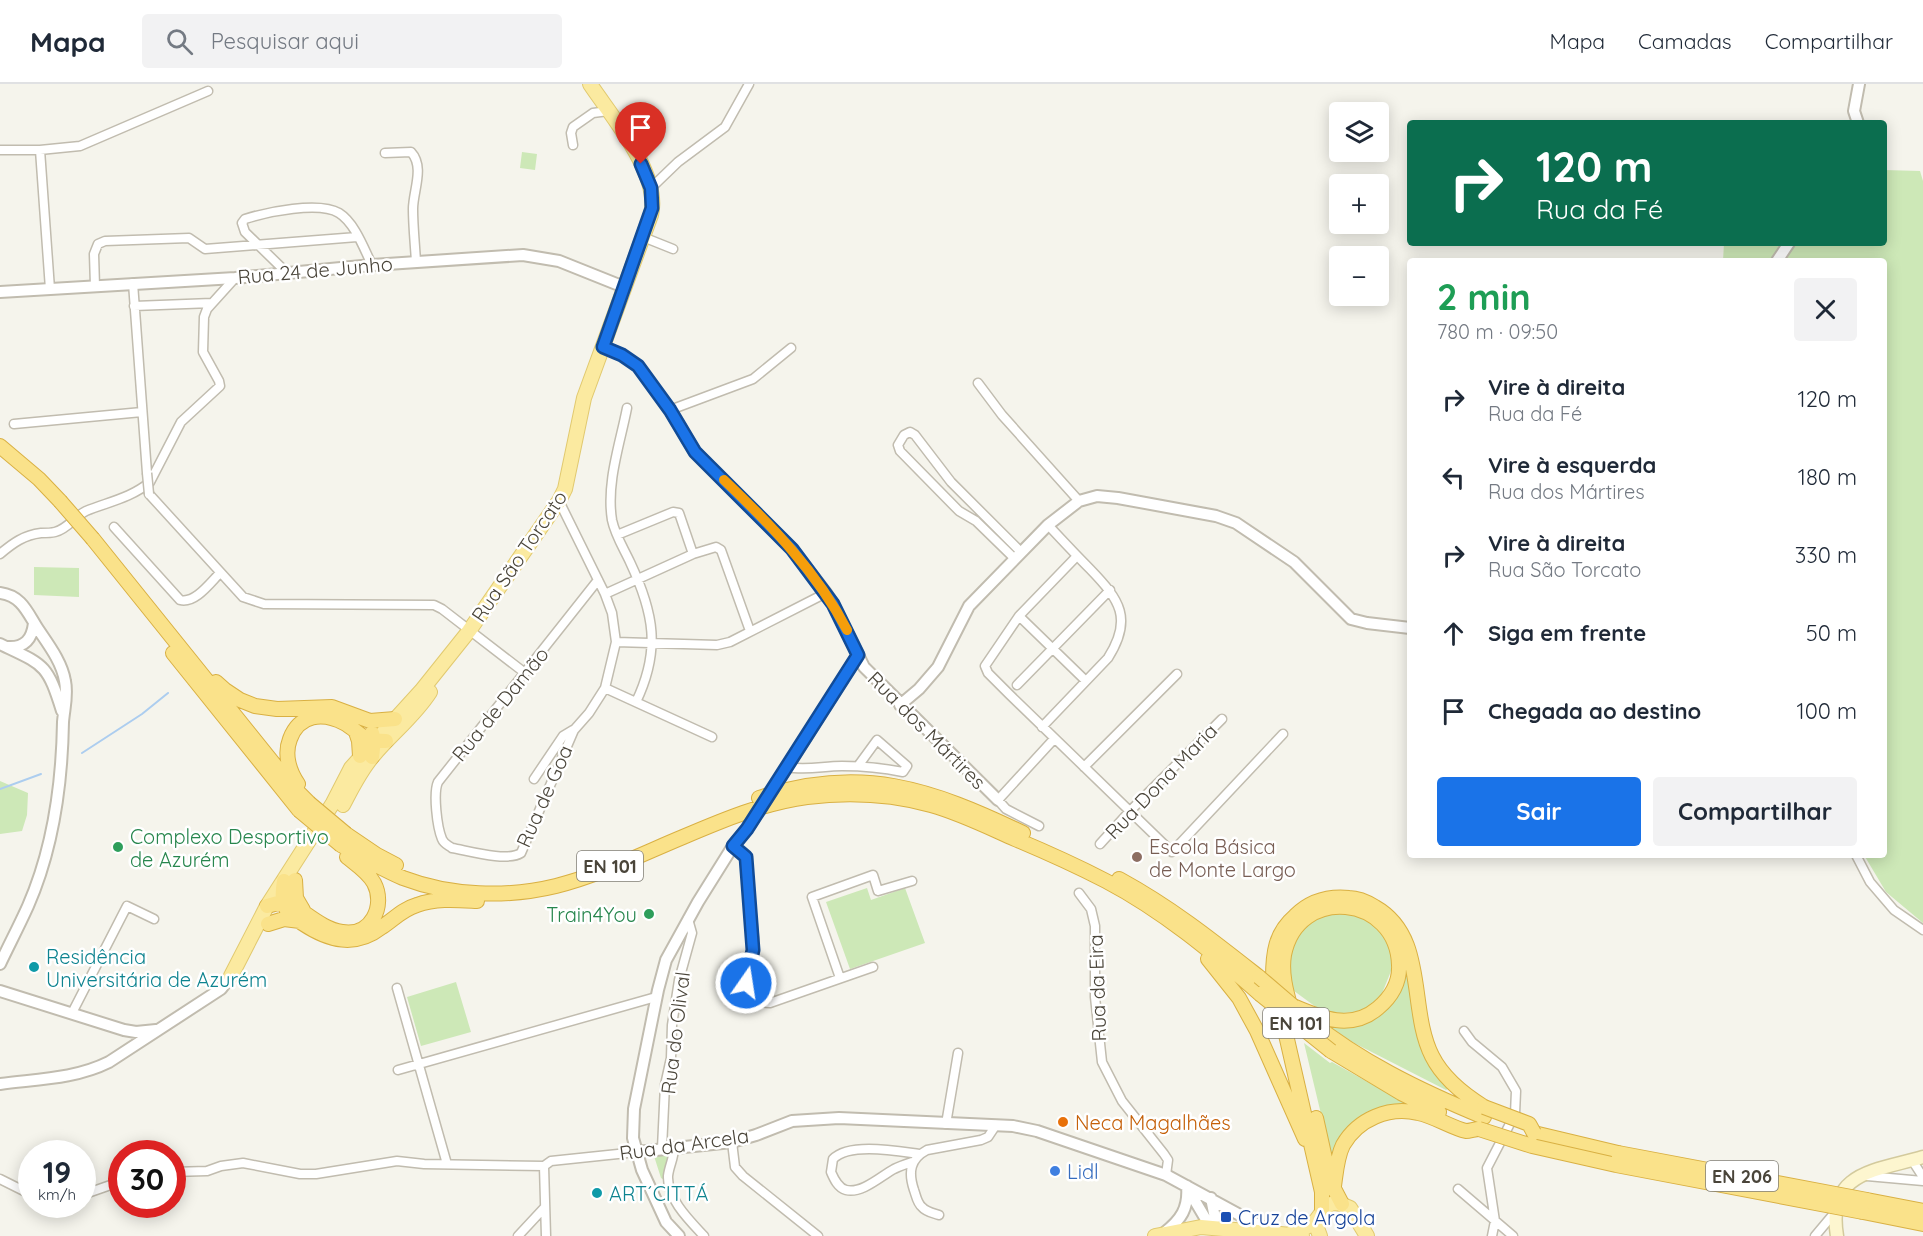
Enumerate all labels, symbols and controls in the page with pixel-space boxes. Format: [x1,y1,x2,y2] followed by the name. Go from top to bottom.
[142,14,562,68] search box
[30,24,106,59] text: Mapa
[163,25,196,58] icon: search
[211,27,359,55] text: Pesquisar aqui
[1550,28,1605,54] text: Mapa
[1638,28,1732,54] text: Camadas
[1765,28,1893,54] text: Compartilhar
[615,102,666,164] pin
[1329,102,1389,306] map controls
[1329,102,1389,162] button: layers
[624,111,657,144] icon: arrive
[1536,140,1653,193] text: 120 m
[1437,144,1515,222] icon: right
[1329,174,1389,234] button: +
[1536,192,1663,226] text: Rua da Fé
[1329,246,1389,306] button: −
[236,251,394,289] street label: Rua 24 de Junho
[1437,274,1531,319] text: 2 min
[1794,278,1857,341] button: close
[1437,319,1558,344] text: 780 m · 09:50
[1488,373,1625,401] text: Vire à direita
[1437,383,1470,416] icon: right
[1798,385,1857,413] text: 120 m
[1488,401,1582,426] text: Rua da Fé
[1488,451,1656,479] text: Vire à esquerda
[1437,461,1470,494] icon: left
[1798,463,1857,491] text: 180 m
[1488,479,1645,504] text: Rua dos Mártires
[466,485,572,627] street label: Rua São Torcato
[1488,529,1625,557] text: Vire à direita
[1437,539,1470,572] icon: right
[1795,541,1857,569] text: 330 m
[1488,557,1641,582] text: Rua São Torcato
[1437,617,1470,650] icon: ahead
[1488,619,1646,647] text: Siga em frente
[1806,619,1857,647] text: 50 m
[446,642,554,766] street label: Rua de Damão
[863,666,991,794] street label: Rua dos Mártires
[1437,695,1470,728] icon: arrive
[1488,697,1701,725] text: Chegada ao destino
[1797,697,1857,725] text: 100 m
[1100,718,1222,844] street label: Rua Dona Maria
[510,741,578,851] street label: Rua de Goa
[1437,777,1641,846] button: Sair
[1653,777,1857,846] button: Compartilhar
[130,824,329,872] place label: Complexo Desportivo de Azurém
[1149,834,1296,882] place label: Escola Básica de Monte Largo
[111,840,125,854] marker: Complexo Desportivo de Azurém
[1130,850,1144,864] marker: Escola Básica de Monte Largo
[577,851,643,881] road number: EN 101
[546,902,637,927] place label: Train4You
[642,907,656,921] marker: Train4You
[1083,934,1111,1042] street label: Rua da Eira
[46,944,267,992] place label: Residência Universitária de Azurém
[714,951,778,1015] position arrow
[27,960,41,974] marker: Residência Universitária de Azurém
[655,970,695,1096] street label: Rua do Olival
[1263,1008,1329,1038] road number: EN 101
[1075,1110,1231,1135] place label: Neca Magalhães
[1056,1115,1070,1129] marker: Neca Magalhães
[618,1123,750,1165] street label: Rua da Arcela
[108,1140,186,1218] speed limit sign: 30
[43,1153,71,1191] text: 19
[1067,1159,1099,1184] place label: Lidl
[1706,1161,1778,1191] road number: EN 206
[1048,1164,1062,1178] marker: Lidl
[609,1181,709,1206] place label: ART´CITTÁ
[38,1185,76,1204] text: km/h
[590,1186,604,1200] marker: ART´CITTÁ
[1238,1205,1375,1230] place label: Cruz de Argola
[1219,1210,1233,1224] marker: Cruz de Argola

